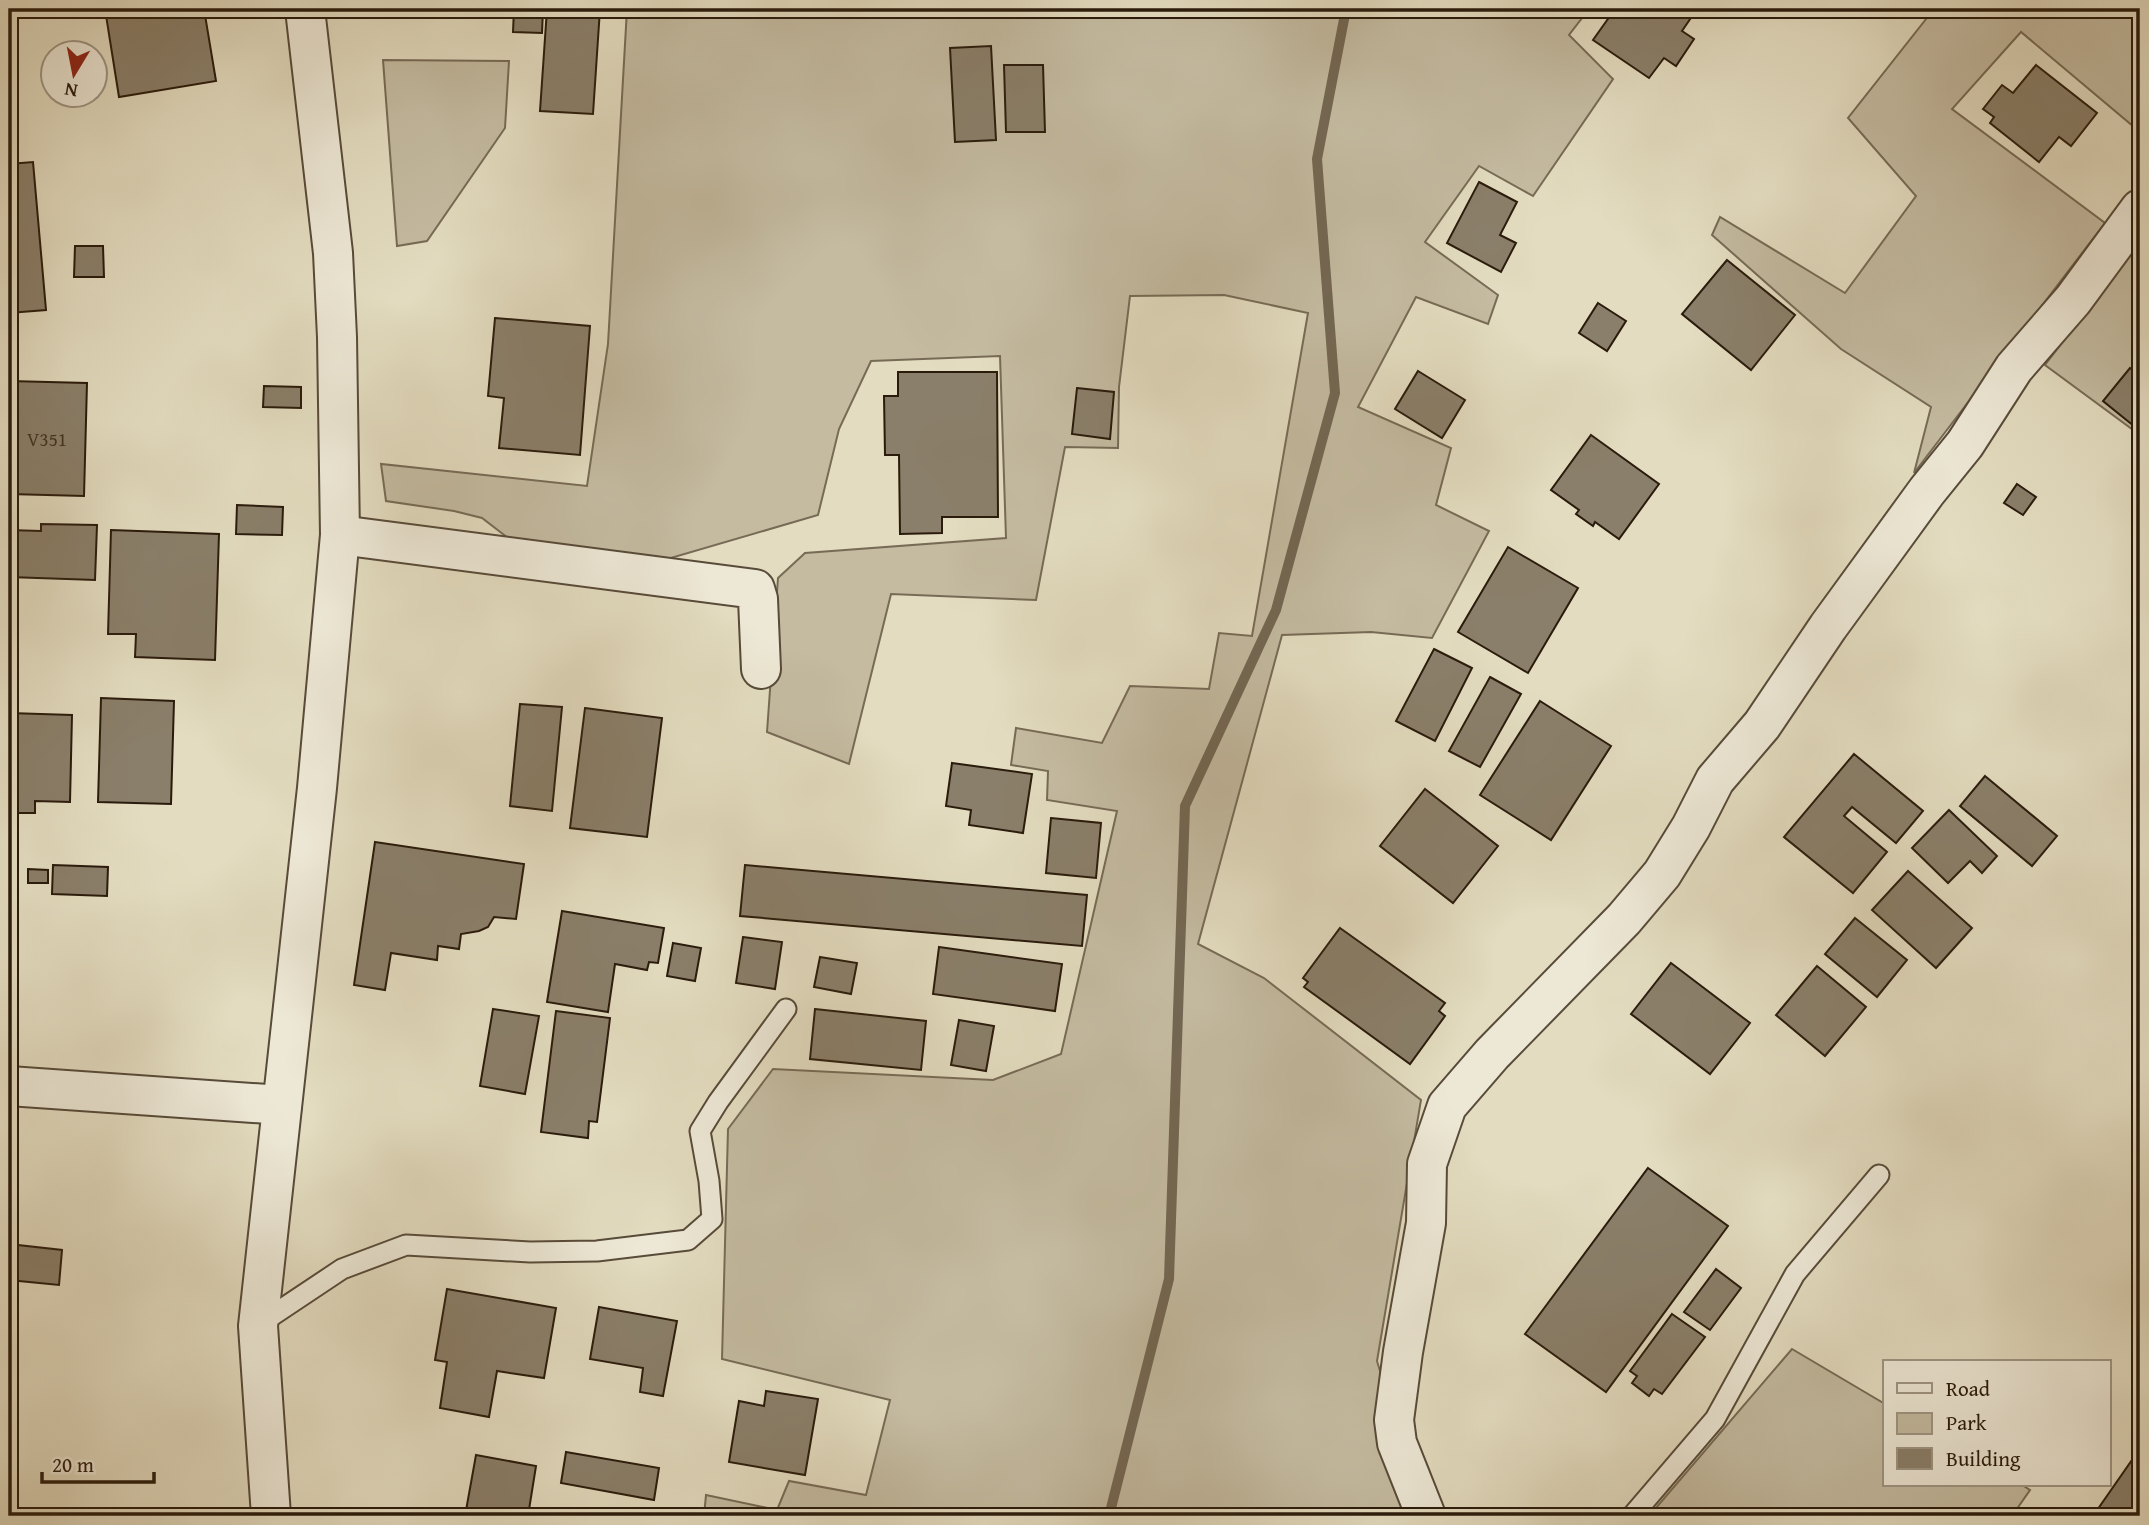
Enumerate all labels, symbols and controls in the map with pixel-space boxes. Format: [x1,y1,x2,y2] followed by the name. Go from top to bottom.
[38,38,108,108] north arrow
[62,76,80,106] text: N
[27,425,67,453] house number: V351
[1883,1360,2110,1486] legend
[1946,1373,1991,1404] text: Road
[1946,1407,1987,1438] text: Park
[42,1441,154,1485] scale bar
[1946,1443,2021,1474] text: Building
[52,1449,94,1480] text: 20 m

